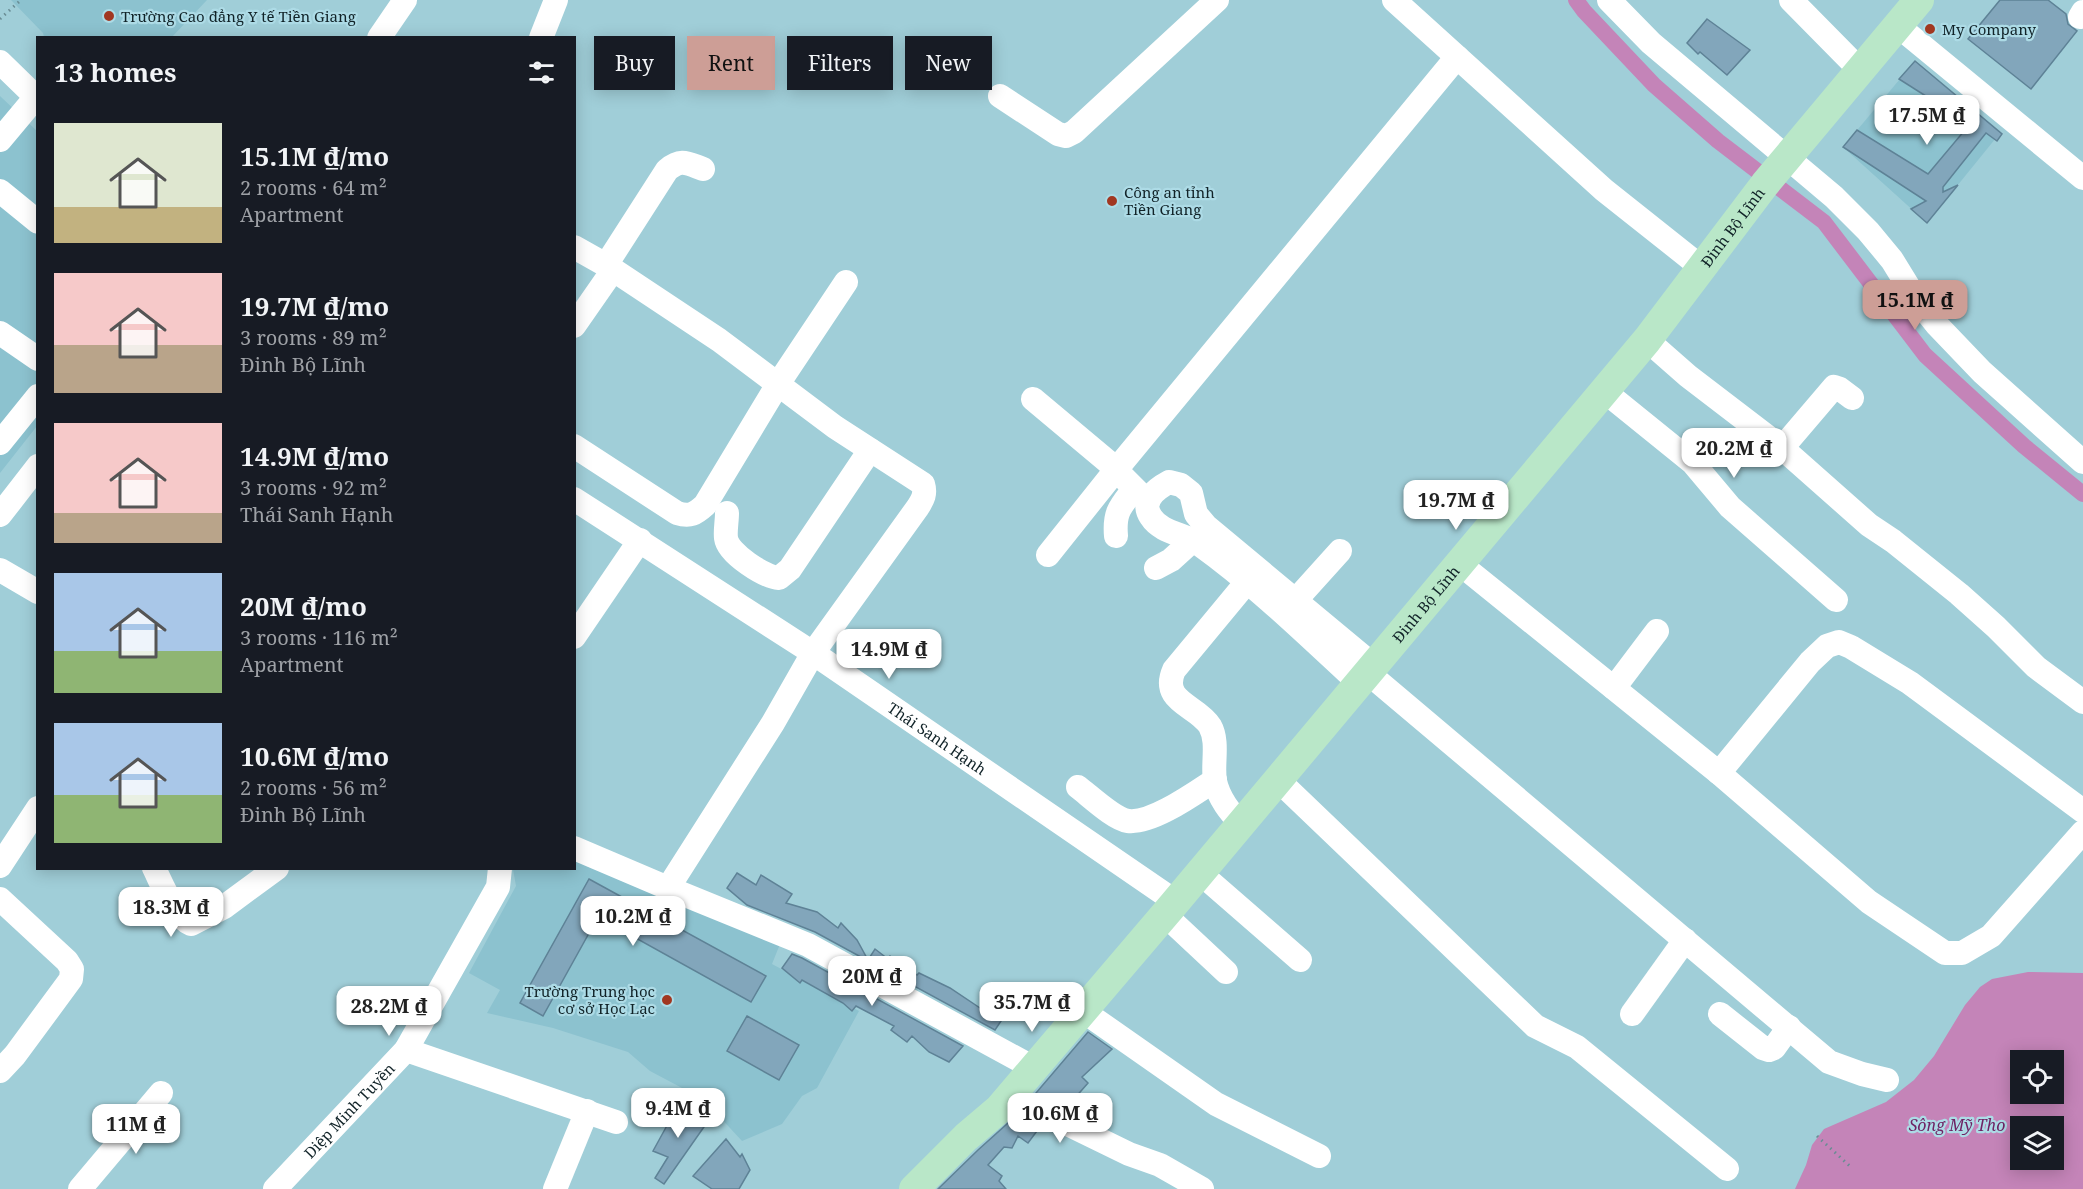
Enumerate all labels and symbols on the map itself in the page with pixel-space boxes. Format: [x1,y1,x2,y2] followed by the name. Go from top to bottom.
[121,6,356,26] place label: Trường Cao đẳng Y tế Tiền Giang
[102,9,116,23] marker: Trường Cao đẳng Y tế Tiền Giang
[1942,19,2037,39] place label: My Company
[1923,22,1937,36] marker: My Company
[1872,95,1982,146] pin: 17.5M ₫
[1124,182,1215,219] place label: Công an tỉnh Tiền Giang
[1696,183,1769,271] street label: Đinh Bộ Lĩnh
[1105,194,1119,208] marker: Công an tỉnh Tiền Giang
[1860,280,1970,331] pin: 15.1M ₫
[1679,428,1789,479] pin: 20.2M ₫
[1401,480,1511,531] pin: 19.7M ₫
[1388,561,1464,647] street label: Đinh Bộ Lĩnh
[834,629,944,680] pin: 14.9M ₫
[884,697,991,779] street label: Thái Sanh Hạnh
[116,887,226,938] pin: 18.3M ₫
[578,896,688,947] pin: 10.2M ₫
[830,956,914,1007] pin: 20M ₫
[525,981,655,1018] place label: Trường Trung học cơ sở Học Lạc
[977,982,1087,1033] pin: 35.7M ₫
[334,986,444,1037] pin: 28.2M ₫
[660,993,674,1007] marker: Trường Trung học cơ sở Học Lạc
[299,1058,399,1162] street label: Diệp Minh Tuyền
[629,1088,727,1139] pin: 9.4M ₫
[1005,1093,1115,1144] pin: 10.6M ₫
[94,1104,178,1155] pin: 11M ₫
[1909,1114,2005,1136] water label: Sông Mỹ Tho

